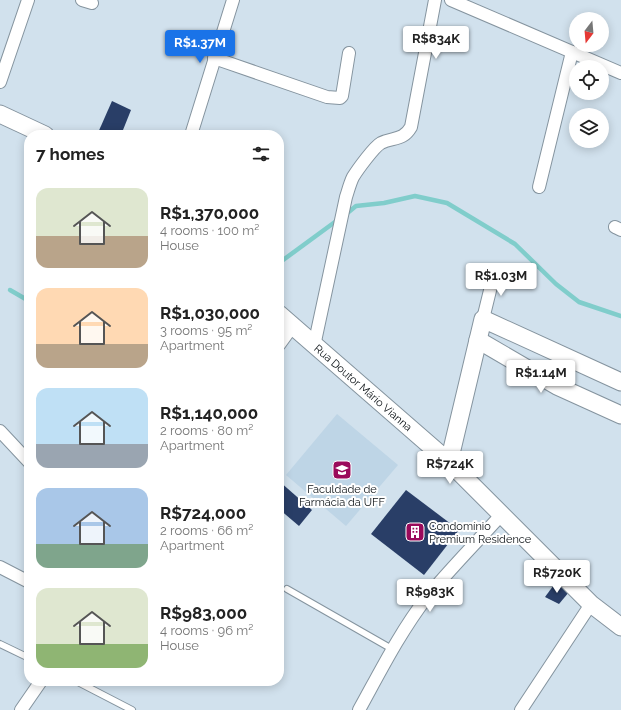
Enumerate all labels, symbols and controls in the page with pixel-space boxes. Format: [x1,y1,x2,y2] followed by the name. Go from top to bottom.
[569,12,609,52] north arrow
[569,12,609,148] map controls
[403,26,469,60] pin: R$834K
[163,30,237,64] pin: R$1.37M
[412,31,460,46] text: R$834K
[174,35,226,50] text: R$1.37M
[569,60,609,100] button: locate
[569,108,609,148] button: layers
[250,143,272,165] icon: filters
[36,144,105,164] text: 7 homes
[160,203,259,223] text: R$1,370,000
[68,204,116,252] icon: home
[160,223,259,238] text: 4 rooms · 100 m²
[160,238,199,253] text: House
[464,263,538,297] pin: R$1.03M
[475,268,527,283] text: R$1.03M
[160,303,260,323] text: R$1,030,000
[68,304,116,352] icon: home
[160,323,252,338] text: 3 rooms · 95 m²
[160,338,224,353] text: Apartment
[311,342,415,434] street label: Rua Doutor Mário Vianna
[504,360,578,394] pin: R$1.14M
[515,365,567,380] text: R$1.14M
[160,403,258,423] text: R$1,140,000
[68,404,116,452] icon: home
[160,423,253,438] text: 2 rooms · 80 m²
[160,438,224,453] text: Apartment
[417,451,483,485] pin: R$724K
[426,456,474,471] text: R$724K
[331,459,353,481] school or university icon: Faculdade de Farmácia da UFF
[299,483,385,509] place label: Faculdade de Farmácia da UFF
[160,503,246,523] text: R$724,000
[68,504,116,552] icon: home
[429,520,532,546] place label: Condomínio Premium Residence
[404,521,426,543] building icon: Condomínio Premium Residence
[160,523,253,538] text: 2 rooms · 66 m²
[160,538,224,553] text: Apartment
[524,560,590,594] pin: R$720K
[533,565,581,580] text: R$720K
[397,579,463,613] pin: R$983K
[406,584,454,599] text: R$983K
[160,603,247,623] text: R$983,000
[68,604,116,652] icon: home
[160,623,253,638] text: 4 rooms · 96 m²
[160,638,199,653] text: House

